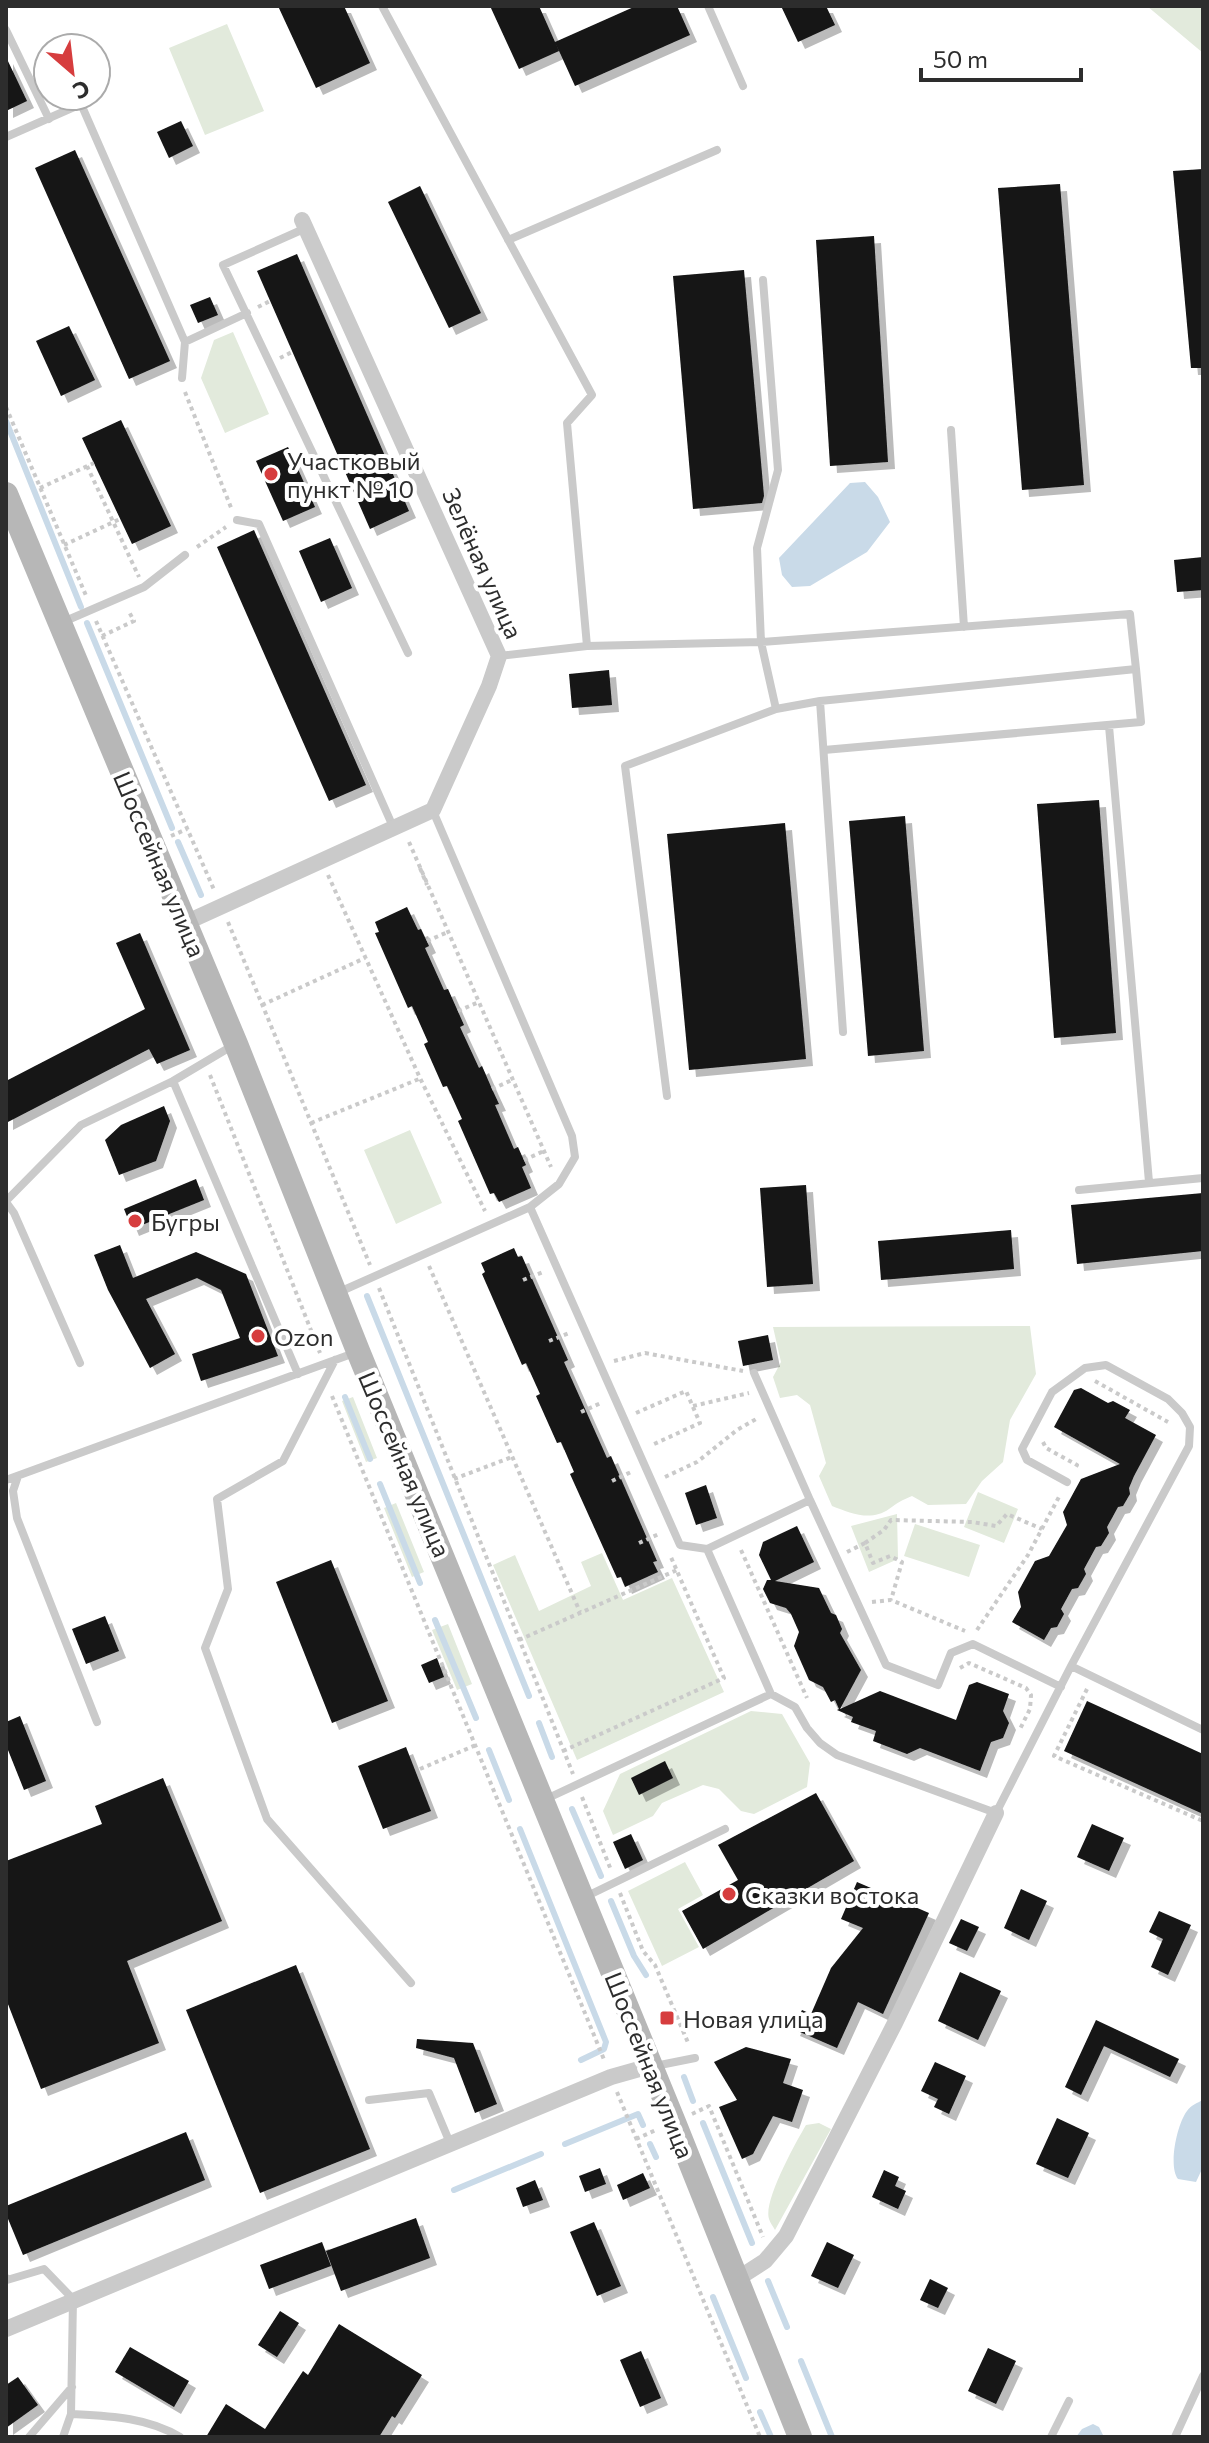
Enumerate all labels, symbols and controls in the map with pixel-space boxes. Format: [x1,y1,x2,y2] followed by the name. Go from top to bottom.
[32,32,112,112] north arrow
[921,32,1081,82] scale bar
[933,44,988,73] text: 50 m
[69,75,95,106] text: С
[287,446,421,503] place label: Участковый пункт № 10
[262,465,280,483] marker: Участковый пункт № 10
[437,483,529,643] street label: Зелёная улица
[108,767,212,961] street label: Шоссейная улица
[151,1207,220,1236] place label: Бугры
[126,1212,144,1230] marker: Бугры
[274,1322,334,1351] place label: Ozon
[249,1327,267,1345] marker: Ozon
[353,1367,457,1561] street label: Шоссейная улица
[745,1880,919,1909] place label: Сказки востока
[720,1885,738,1903] marker: Сказки востока
[599,1968,701,2162] street label: Шоссейная улица
[683,2004,823,2033] place label: Новая улица
[658,2009,676,2027] marker: Новая улица

